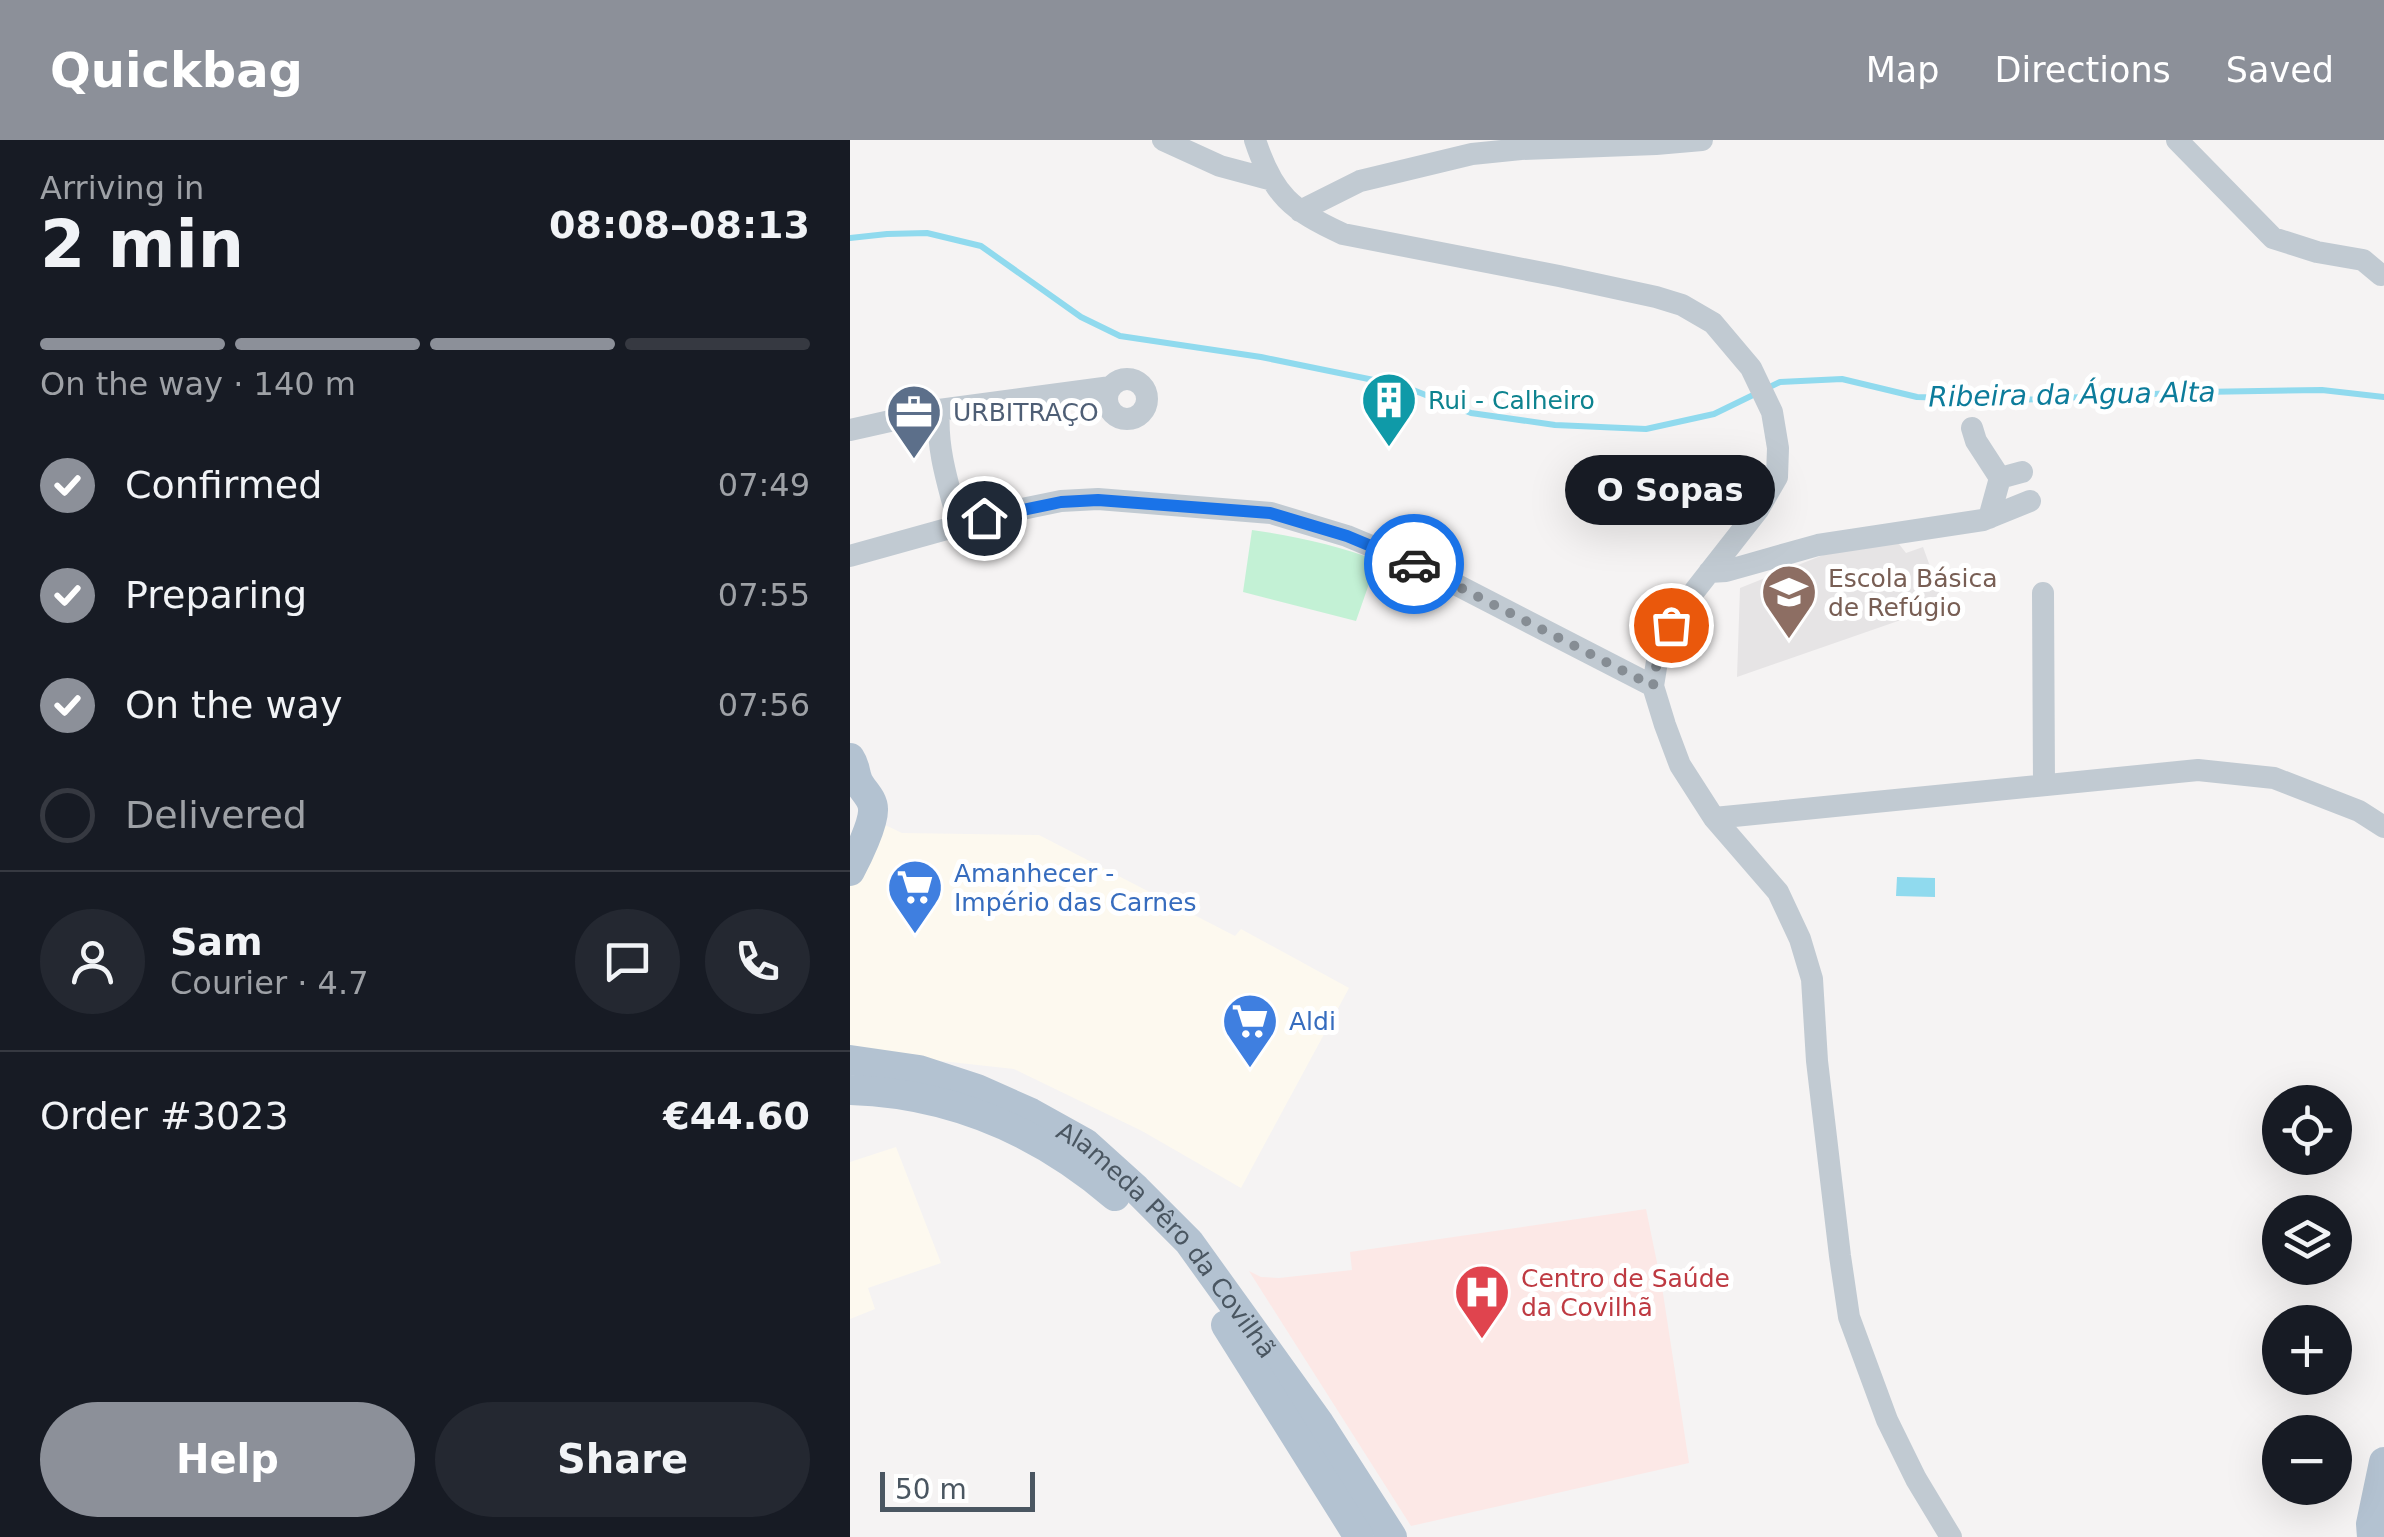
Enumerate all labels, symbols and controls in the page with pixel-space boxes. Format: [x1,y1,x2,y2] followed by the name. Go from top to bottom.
[50,42,303,98] text: Quickbag
[1866,50,1940,90] text: Map
[1995,50,2171,90] text: Directions
[2226,50,2334,90] text: Saved
[40,169,204,207] text: Arriving in
[549,203,810,247] text: 08:08–08:13
[40,207,244,282] text: 2 min
[40,365,356,403] text: On the way · 140 m
[1359,370,1419,449] building icon: Rui - Calheiro
[1928,374,2216,414] water label: Ribeira da Água Alta
[884,382,944,461] office icon: URBITRAÇO
[1428,386,1595,415] place label: Rui - Calheiro
[953,398,1099,427] place label: URBITRAÇO
[1566,455,1776,525] callout: O Sopas
[40,458,95,513] icon: check
[125,463,322,507] text: Confirmed
[718,466,810,504] text: 07:49
[1597,471,1743,509] text: O Sopas
[942,476,1027,561] pin
[957,491,1012,546] icon: home
[1364,514,1464,614] courier
[1387,537,1442,592] icon: car
[1759,562,1819,641] school or university icon: Escola Básica de Refúgio
[1828,564,1998,622] place label: Escola Básica de Refúgio
[40,568,95,623] icon: check
[125,573,307,617] text: Preparing
[718,576,810,614] text: 07:55
[1629,583,1714,668] pin
[1644,598,1699,653] icon: bag
[40,678,95,733] icon: check
[125,683,342,727] text: On the way
[718,686,810,724] text: 07:56
[125,793,307,837] text: Delivered
[885,857,945,936] supermarket icon: Amanhecer - Império das Carnes
[954,859,1196,917] place label: Amanhecer - Império das Carnes
[40,909,145,1014] button: person
[575,909,680,1014] button: chat
[705,909,810,1014] button: phone
[170,920,263,964] text: Sam
[170,964,369,1002] text: Courier · 4.7
[1220,991,1280,1070] supermarket icon: Aldi
[1289,1007,1336,1036] place label: Aldi
[2262,1085,2352,1505] map controls
[2262,1085,2352,1175] button: locate
[40,1094,289,1138] text: Order #3023
[663,1094,810,1138] text: €44.60
[1052,1116,1282,1364] street label: Alameda Pêro da Covilhã
[2262,1195,2352,1285] button: layers
[1452,1262,1512,1341] hospital icon: Centro de Saúde da Covilhã
[1521,1264,1730,1322] place label: Centro de Saúde da Covilhã
[2262,1305,2352,1395] button: +
[40,1402,415,1517] button: Help
[435,1402,810,1517] button: Share
[2262,1415,2352,1505] button: −
[880,1467,1035,1512] scale bar
[895,1473,967,1506] text: 50 m

